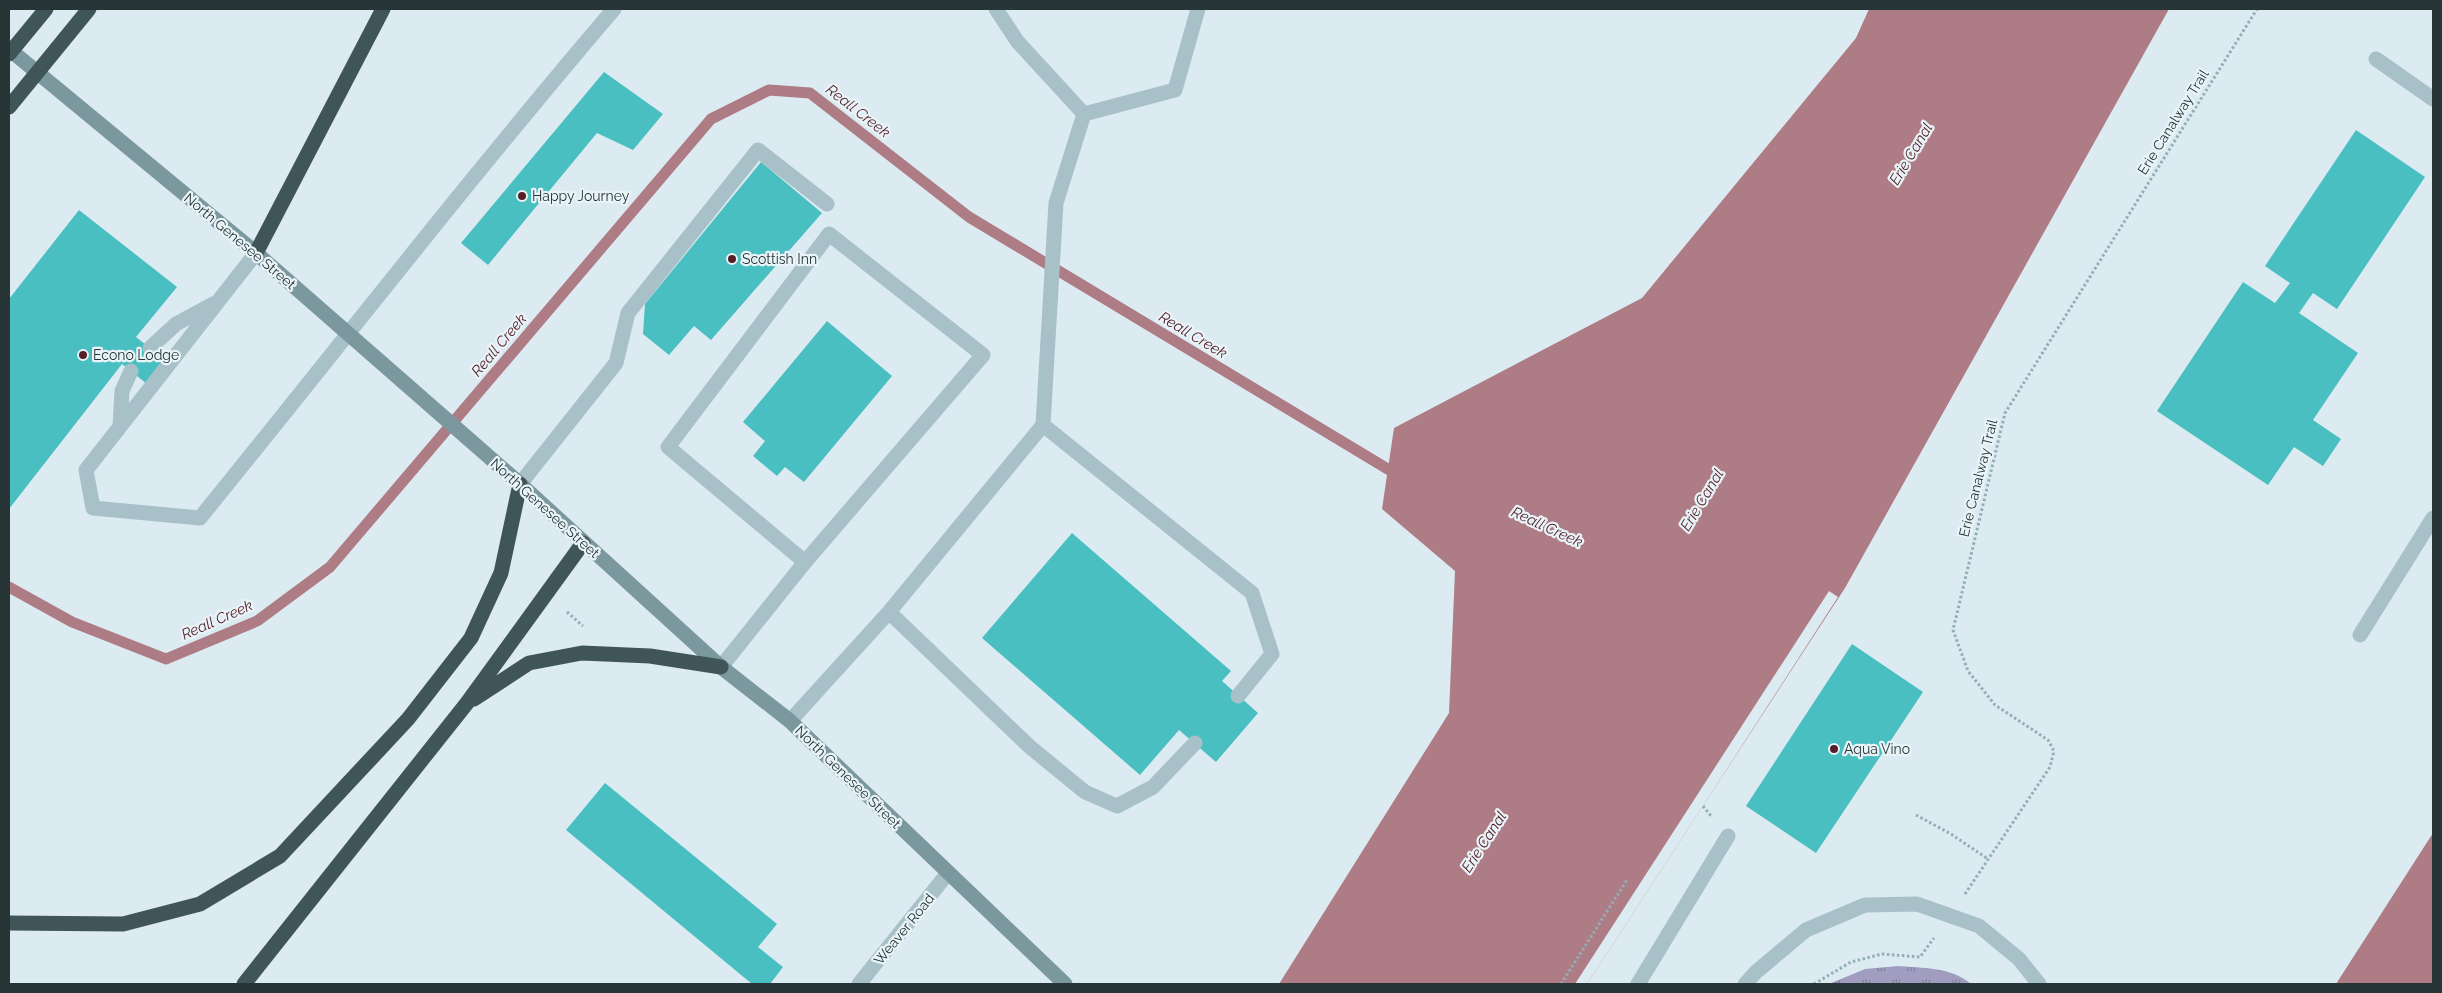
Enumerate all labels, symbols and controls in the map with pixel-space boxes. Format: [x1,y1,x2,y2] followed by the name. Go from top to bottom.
[2134,67,2212,177] street label: Erie Canalway Trail
[822,80,894,142] water label: Reall Creek
[1886,120,1936,188] water label: Erie Canal
[532,188,630,204] place label: Happy Journey
[181,190,299,293] street label: North Genesee Street
[516,190,528,202] marker: Happy Journey
[742,251,817,267] place label: Scottish Inn
[726,253,738,265] marker: Scottish Inn
[1156,308,1230,362] water label: Reall Creek
[468,310,530,380] water label: Reall Creek
[93,347,179,363] place label: Econo Lodge
[77,349,89,361] marker: Econo Lodge
[1956,417,2000,538] street label: Erie Canalway Trail
[487,455,603,561] street label: North Genesee Street
[1677,466,1727,534] water label: Erie Canal
[1509,503,1585,551] water label: Reall Creek
[178,596,256,644] water label: Reall Creek
[792,722,904,832] street label: North Genesee Street
[1844,741,1910,757] place label: Aqua Vino
[1828,743,1840,755] marker: Aqua Vino
[1458,808,1510,876] water label: Erie Canal
[871,890,937,968] street label: Weaver Road

